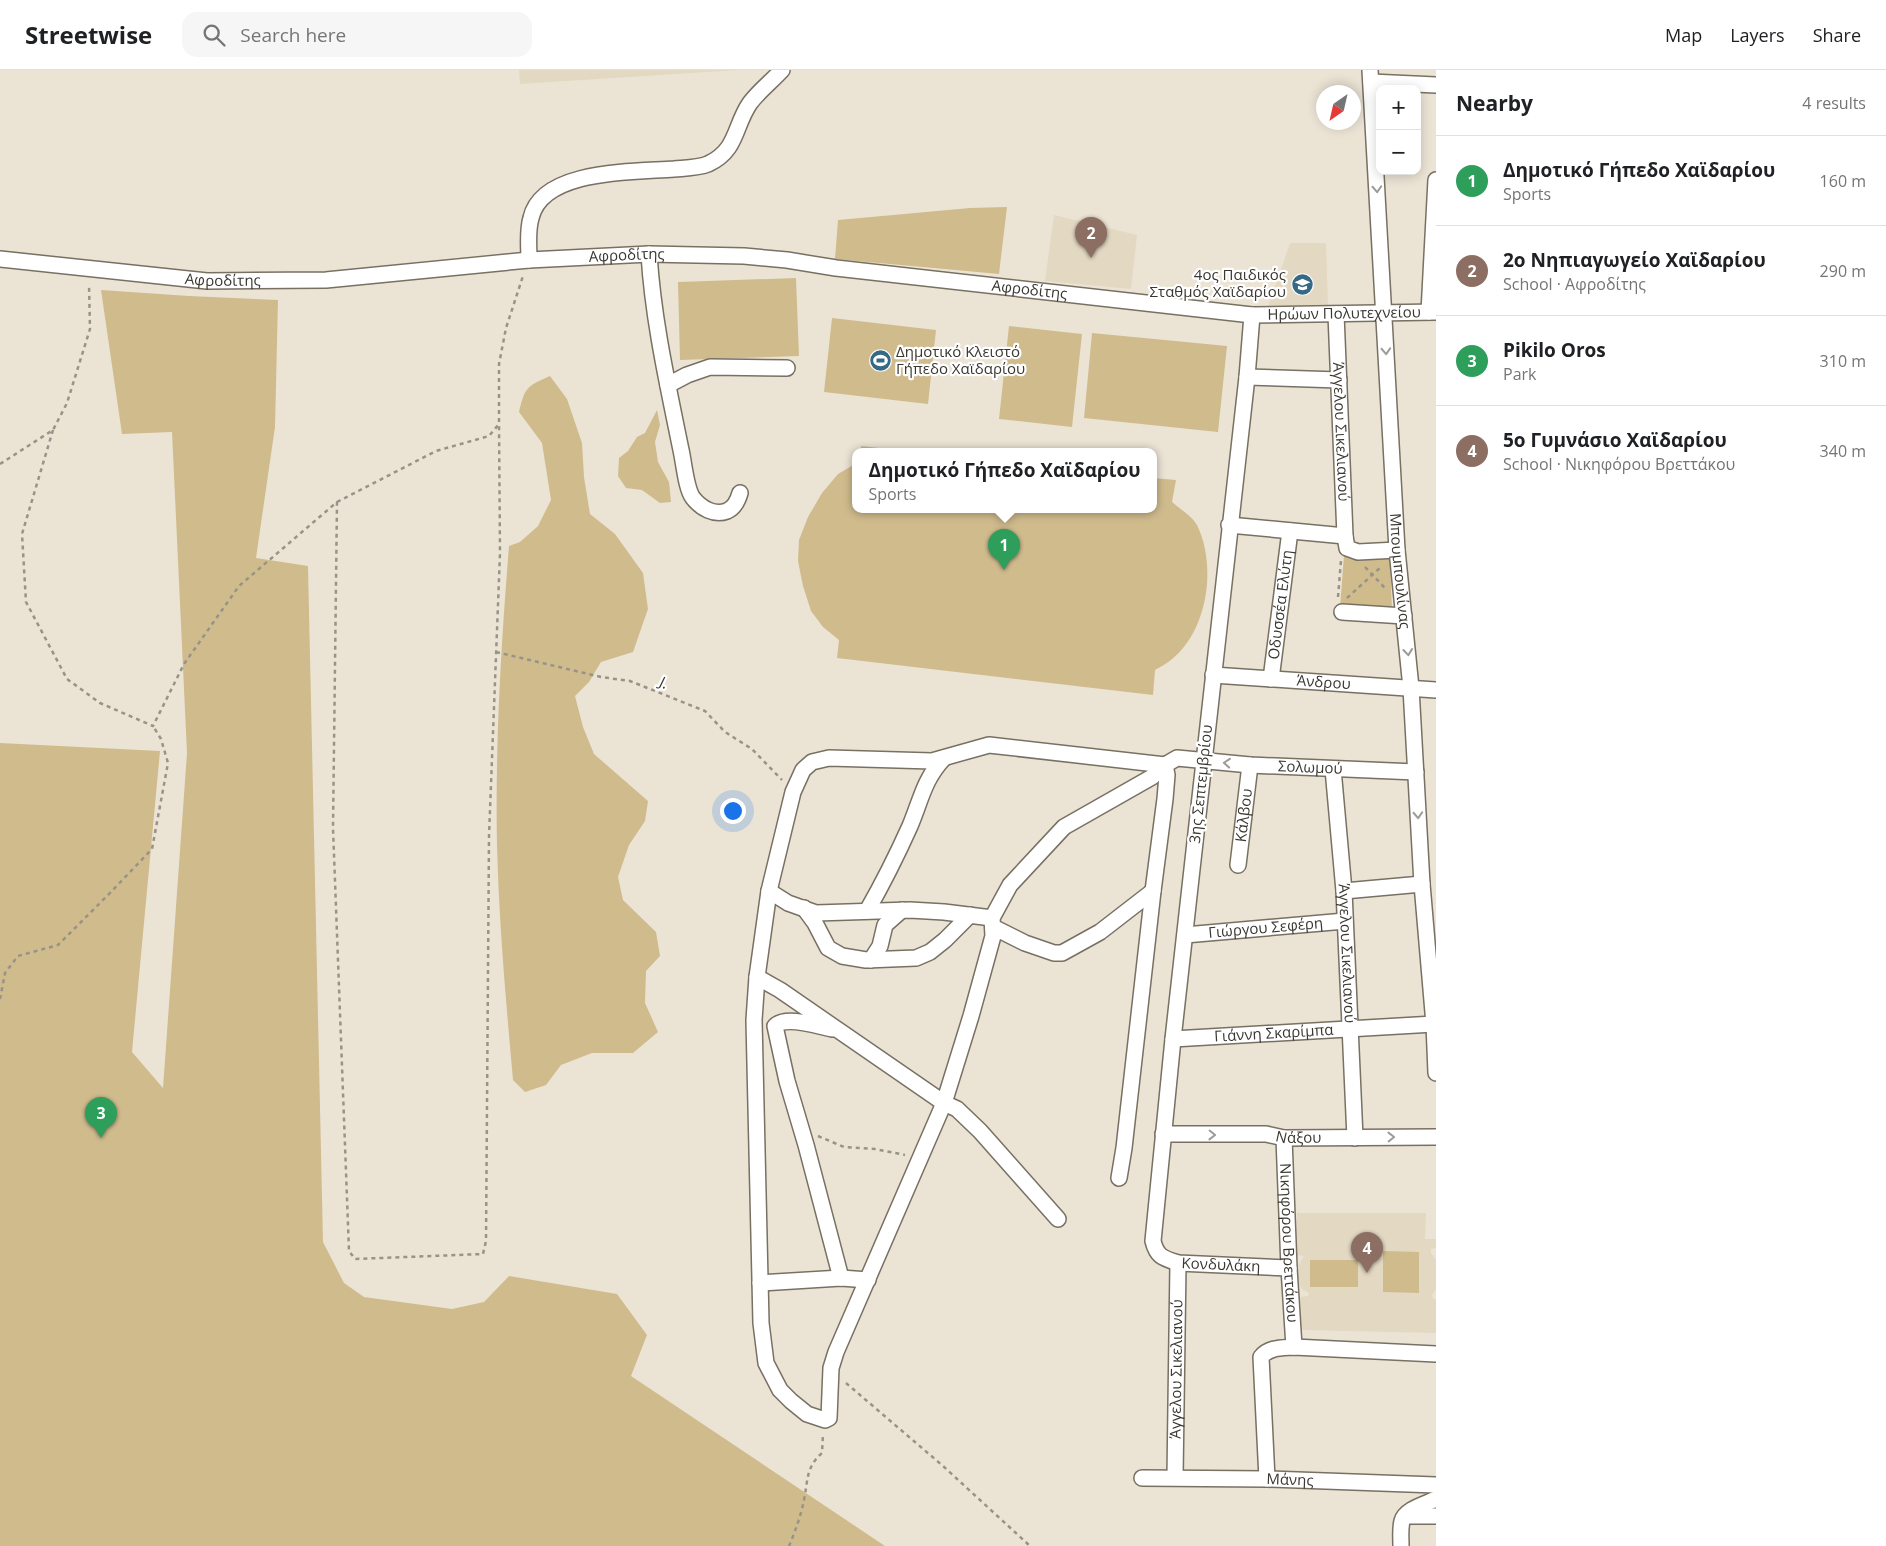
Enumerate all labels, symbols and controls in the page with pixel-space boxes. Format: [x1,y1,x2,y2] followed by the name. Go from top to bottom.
[182,12,532,57] search box
[25,18,152,51] text: Streetwise
[200,21,228,49] icon: search
[240,22,346,48] text: Search here
[1665,23,1702,47] text: Map
[1730,23,1785,47] text: Layers
[1813,23,1861,47] text: Share
[1316,85,1361,130] north arrow
[1376,85,1421,175] map controls
[1376,85,1421,130] button: +
[1456,89,1533,117] text: Nearby
[1802,92,1866,114] text: 4 results
[1376,130,1421,175] button: −
[1503,157,1775,183] text: Δημοτικό Γήπεδο Χαϊδαρίου
[1467,170,1477,192] text: 1
[1820,170,1866,192] text: 160 m
[1503,183,1551,205] text: Sports
[1372,185,1382,193] one-way arrow
[1075,217,1107,258] pin: 2
[588,243,665,266] street label: Αφροδίτης
[1503,247,1766,273] text: 2ο Νηπιαγωγείο Χαϊδαρίου
[1467,260,1477,282] text: 2
[1820,260,1866,282] text: 290 m
[1150,264,1286,301] place label: 4ος Παιδικός Σταθμός Χαϊδαρίου
[184,268,261,290] street label: Αφροδίτης
[1290,272,1314,296] school or university icon: 4ος Παιδικός Σταθμός Χαϊδαρίου
[1503,273,1646,295] text: School · Αφροδίτης
[991,275,1069,303] street label: Αφροδίτης
[1267,301,1421,324] street label: Ηρώων Πολυτεχνείου
[1503,337,1606,363] text: Pikilo Oros
[896,341,1025,378] place label: Δημοτικό Κλειστό Γήπεδο Χαϊδαρίου
[1380,347,1391,355] one-way arrow
[868,349,892,373] sports icon: Δημοτικό Κλειστό Γήπεδο Χαϊδαρίου
[1467,350,1477,372] text: 3
[1820,350,1866,372] text: 310 m
[1329,362,1355,502] street label: Άγγελου Σικελιανού
[1503,363,1536,385] text: Park
[1503,427,1727,453] text: 5ο Γυμνάσιο Χαϊδαρίου
[1467,440,1477,462] text: 4
[1820,440,1866,462] text: 340 m
[852,448,1157,513] popup
[1503,453,1735,475] text: School · Νικηφόρου Βρεττάκου
[868,457,1141,483] text: Δημοτικό Γήπεδο Χαϊδαρίου
[868,483,916,505] text: Sports
[1386,513,1416,630] street label: Μπουμπουλίνας
[988,529,1020,570] pin: 1
[1263,549,1297,660] street label: Οδυσσέα Ελύτη
[1402,649,1413,657] one-way arrow
[655,670,672,693] street label: J.
[1296,670,1351,693] street label: Άνδρου
[1184,723,1216,844] street label: 3ης Σεπτεμβρίου
[1278,755,1343,778] street label: Σολωμού
[1223,758,1231,769] one-way arrow
[1230,787,1256,843] street label: Κάλβου
[720,798,746,824] your location
[1413,811,1424,819] one-way arrow
[1334,883,1361,1023] street label: Άγγελου Σικελιανού
[1207,912,1324,942] street label: Γιώργου Σεφέρη
[1214,1019,1334,1046] street label: Γιάννη Σκαρίμπα
[85,1097,117,1138] pin: 3
[1274,1125,1322,1147] street label: Νάξου
[1208,1130,1216,1140] one-way arrow
[1388,1132,1396,1142] one-way arrow
[1276,1163,1303,1323] street label: Νικηφόρου Βρεττάκου
[1351,1232,1383,1273] pin: 4
[1181,1252,1261,1276] street label: Κονδυλάκη
[1165,1299,1186,1439] street label: Άγγελου Σικελιανού
[1266,1468,1314,1490] street label: Μάνης

